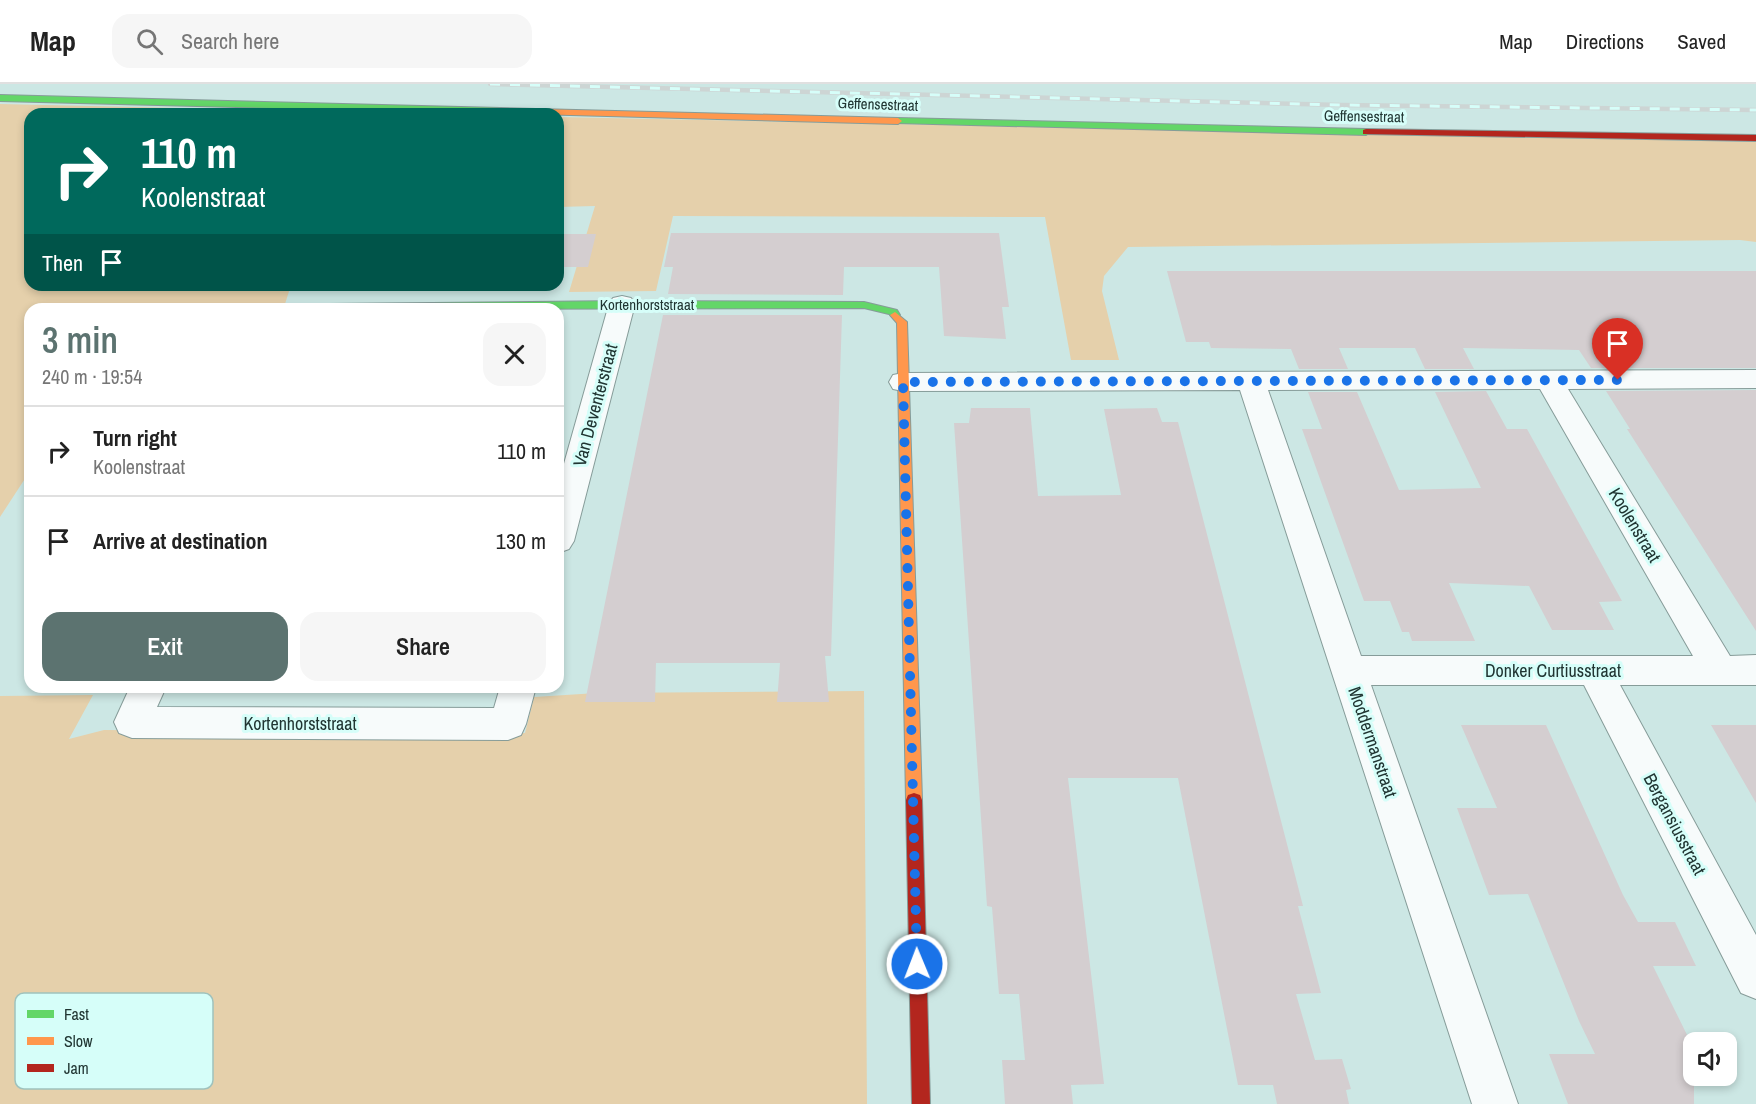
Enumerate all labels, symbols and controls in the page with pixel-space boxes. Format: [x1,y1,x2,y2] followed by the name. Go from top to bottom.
[112,14,532,68] search box
[30,22,76,60] text: Map
[133,25,166,58] icon: search
[181,26,279,56] text: Search here
[1499,27,1533,56] text: Map
[1566,27,1644,56] text: Directions
[1677,27,1726,56] text: Saved
[837,92,919,116] street label: Geffensestraat
[1324,105,1405,127] street label: Geffensestraat
[141,125,237,181] text: 110 m
[42,132,120,210] icon: right
[141,179,265,215] text: Koolenstraat
[95,246,128,279] icon: arrive
[42,248,83,278] text: Then
[600,294,695,315] street label: Kortenhorststraat
[42,316,118,364] text: 3 min
[1592,318,1643,380] pin
[483,323,546,386] button: close
[1601,327,1634,360] icon: arrive
[567,341,623,469] street label: Van Deventerstraat
[42,363,142,390] text: 240 m · 19:54
[93,423,177,453] text: Turn right
[42,435,75,468] icon: right
[497,436,546,466] text: 110 m
[93,453,185,480] text: Koolenstraat
[1603,483,1667,567] street label: Koolenstraat
[42,525,75,558] icon: arrive
[93,526,267,556] text: Arrive at destination
[496,526,546,556] text: 130 m
[42,612,288,681] button: Exit
[300,612,546,681] button: Share
[1485,658,1621,683] street label: Donker Curtiusstraat
[1342,683,1404,801] street label: Moddermanstraat
[243,711,357,736] street label: Kortenhorststraat
[1638,769,1712,879] street label: Bergansiusstraat
[885,932,949,996] position arrow
[15,993,213,1089] legend
[64,1003,89,1025] text: Fast
[64,1030,93,1052] text: Slow
[1683,1032,1737,1086] map controls
[1683,1032,1737,1086] button: sound
[64,1057,89,1079] text: Jam

